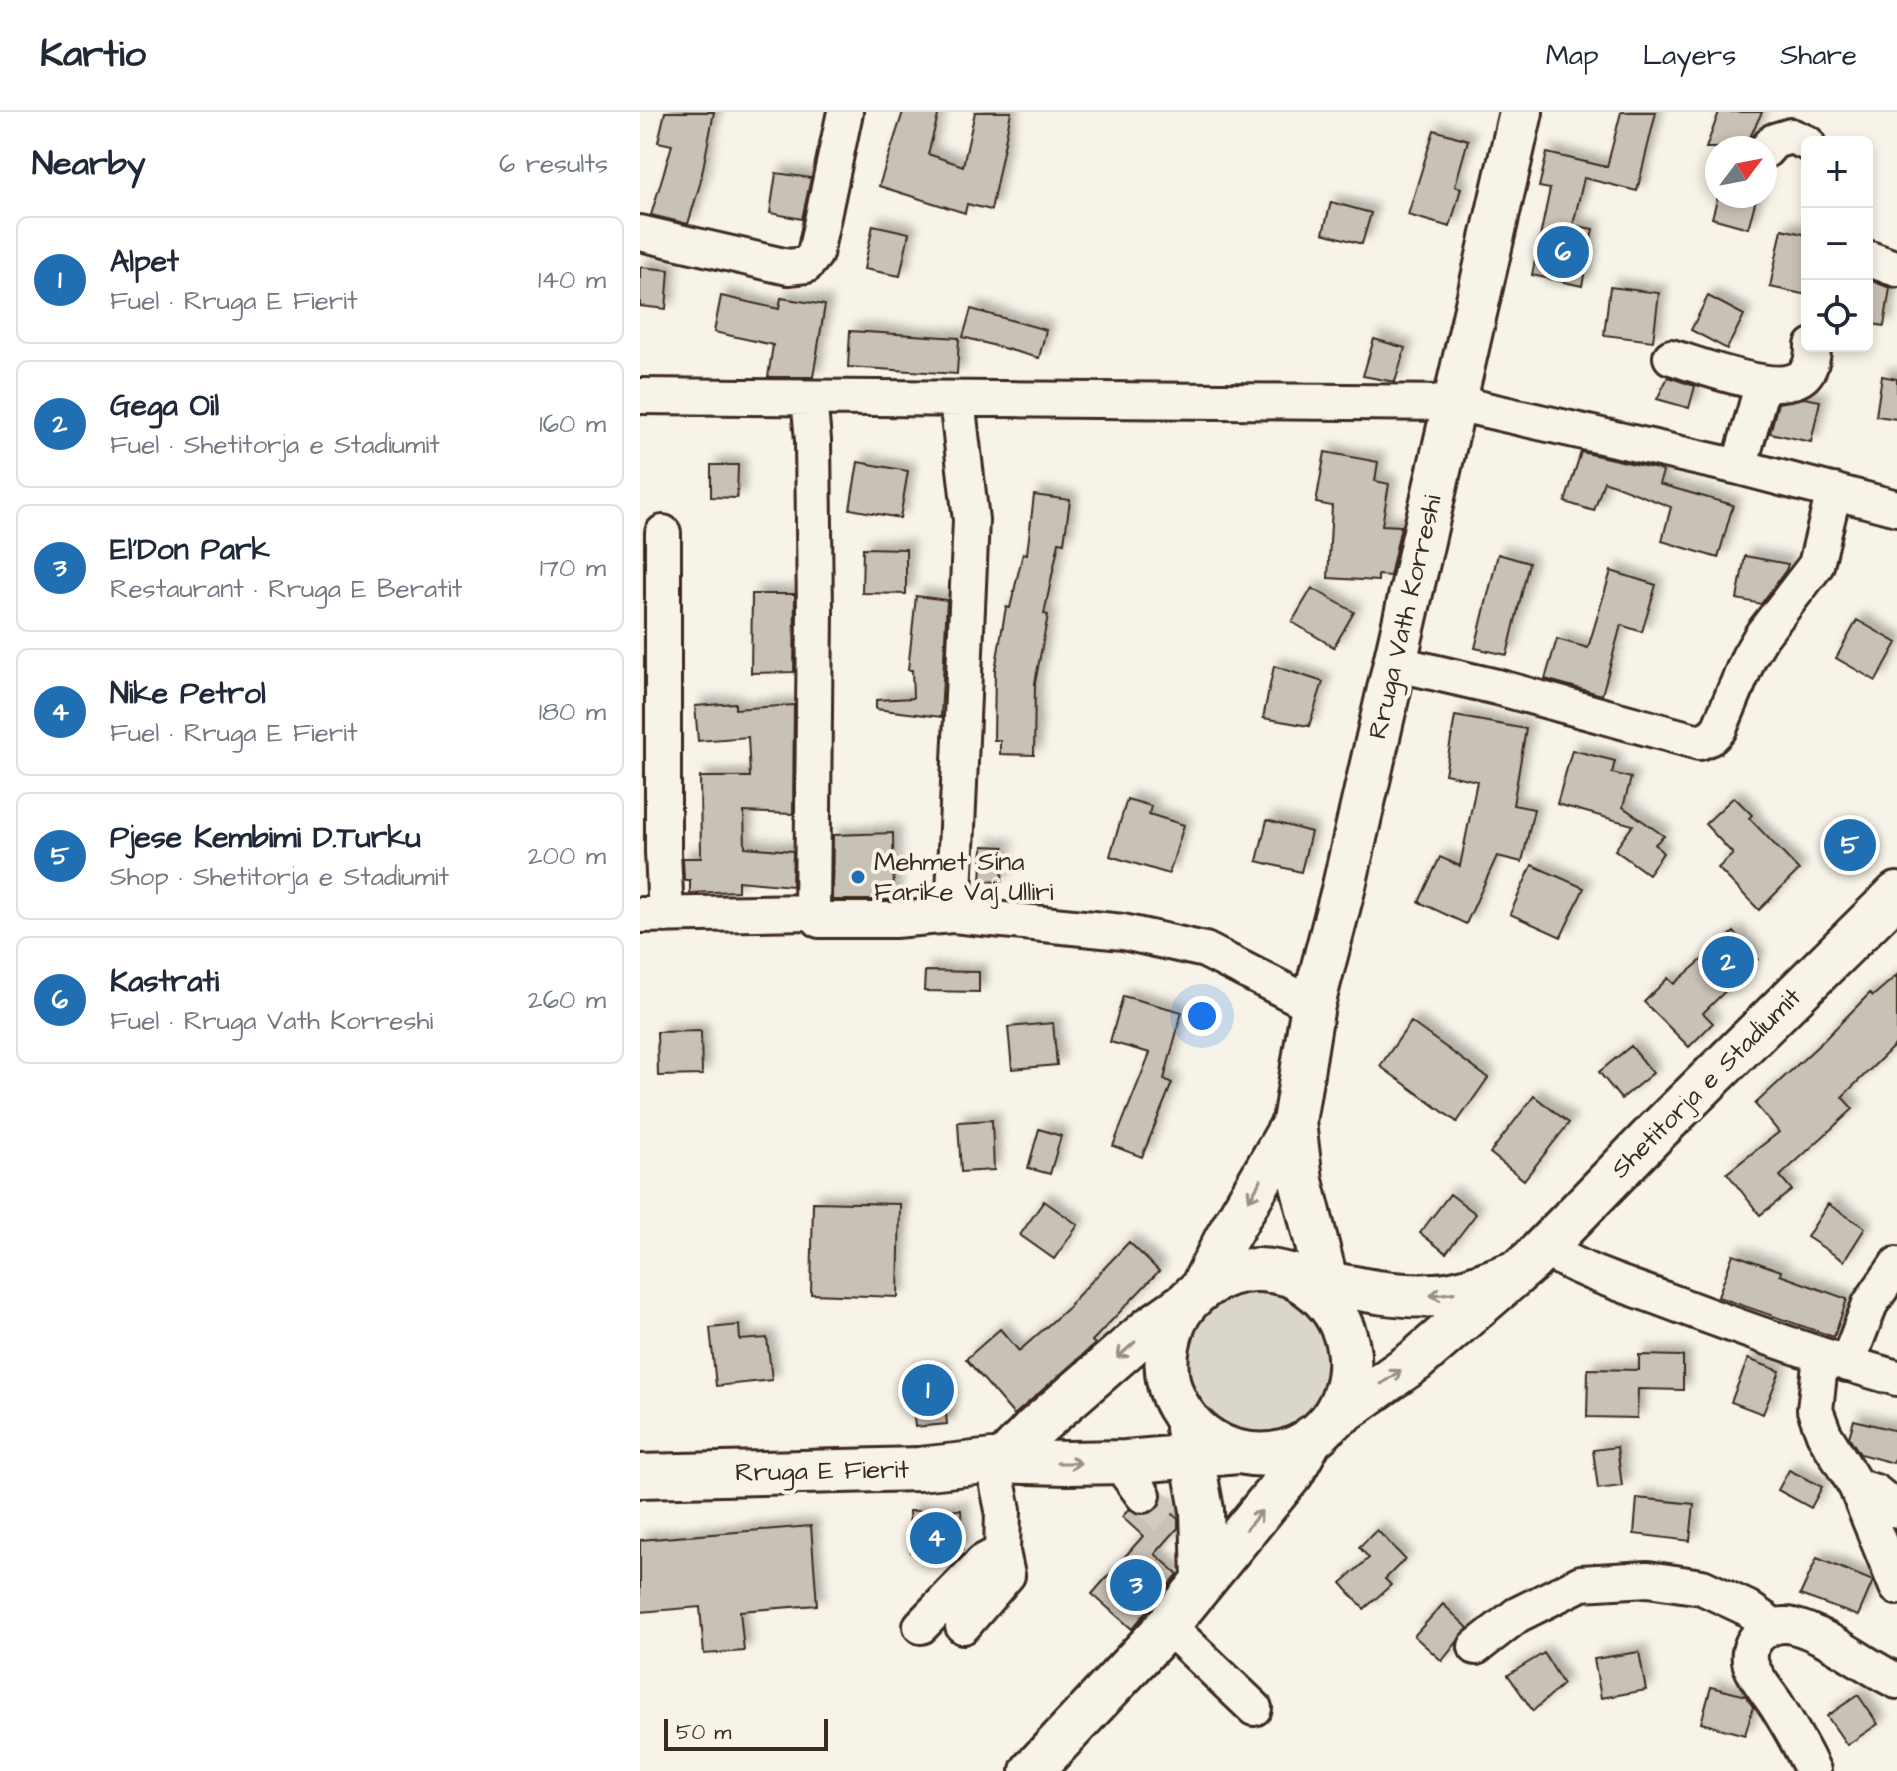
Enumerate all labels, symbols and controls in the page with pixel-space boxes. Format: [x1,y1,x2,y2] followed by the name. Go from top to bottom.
[40,29,146,81] text: Kartio
[1546,36,1599,75] text: Map
[1643,36,1736,75] text: Layers
[1780,36,1857,75] text: Share
[1705,136,1777,208] north arrow
[1801,136,1873,352] map controls
[1801,136,1873,208] button: +
[32,140,146,188] text: Nearby
[499,146,608,182] text: 6 results
[1801,208,1873,280] button: −
[1537,222,1589,282] pin: 6
[110,241,179,283] text: Alpet
[58,262,62,298] text: 1
[538,262,606,298] text: 140 m
[1801,280,1873,352] button: locate
[110,283,358,319] text: Fuel · Rruga E Fierit
[110,385,219,427] text: Gega Oil
[53,406,67,442] text: 2
[539,406,606,442] text: 160 m
[110,427,440,463] text: Fuel · Shetitorja e Stadiumit
[1359,491,1453,743] street label: Rruga Vath Korreshi
[110,529,270,571] text: El'Don Park
[53,550,67,586] text: 3
[540,550,606,586] text: 170 m
[110,571,462,607] text: Restaurant · Rruga E Beratit
[110,673,266,715] text: Nike Petrol
[51,694,69,730] text: 4
[539,694,606,730] text: 180 m
[110,715,358,751] text: Fuel · Rruga E Fierit
[1824,815,1876,875] pin: 5
[110,817,421,859] text: Pjese Kembimi D.Turku
[51,838,69,874] text: 5
[528,838,606,874] text: 200 m
[874,844,1054,910] place label: Mehmet Sina Farike Vaj Ulliri
[110,859,449,895] text: Shop · Shetitorja e Stadiumit
[849,868,867,886] marker: Mehmet Sina Farike Vaj Ulliri
[1702,932,1754,992] pin: 2
[110,961,219,1003] text: Kastrati
[1603,979,1810,1186] street label: Shetitorja e Stadiumit
[52,982,68,1018] text: 6
[528,982,606,1018] text: 260 m
[1182,996,1222,1036] your location
[110,1003,433,1039] text: Fuel · Rruga Vath Korreshi
[1247,1177,1262,1201] one-way arrow
[1429,1286,1456,1301] one-way arrow
[1116,1340,1137,1359] one-way arrow
[902,1360,954,1420] pin: 1
[1380,1369,1402,1385] one-way arrow
[735,1451,910,1493] street label: Rruga E Fierit
[1055,1455,1082,1471] one-way arrow
[910,1508,962,1568] pin: 4
[1245,1510,1263,1531] one-way arrow
[1110,1555,1162,1615] pin: 3
[664,1715,828,1751] scale bar
[676,1717,731,1748] text: 50 m

